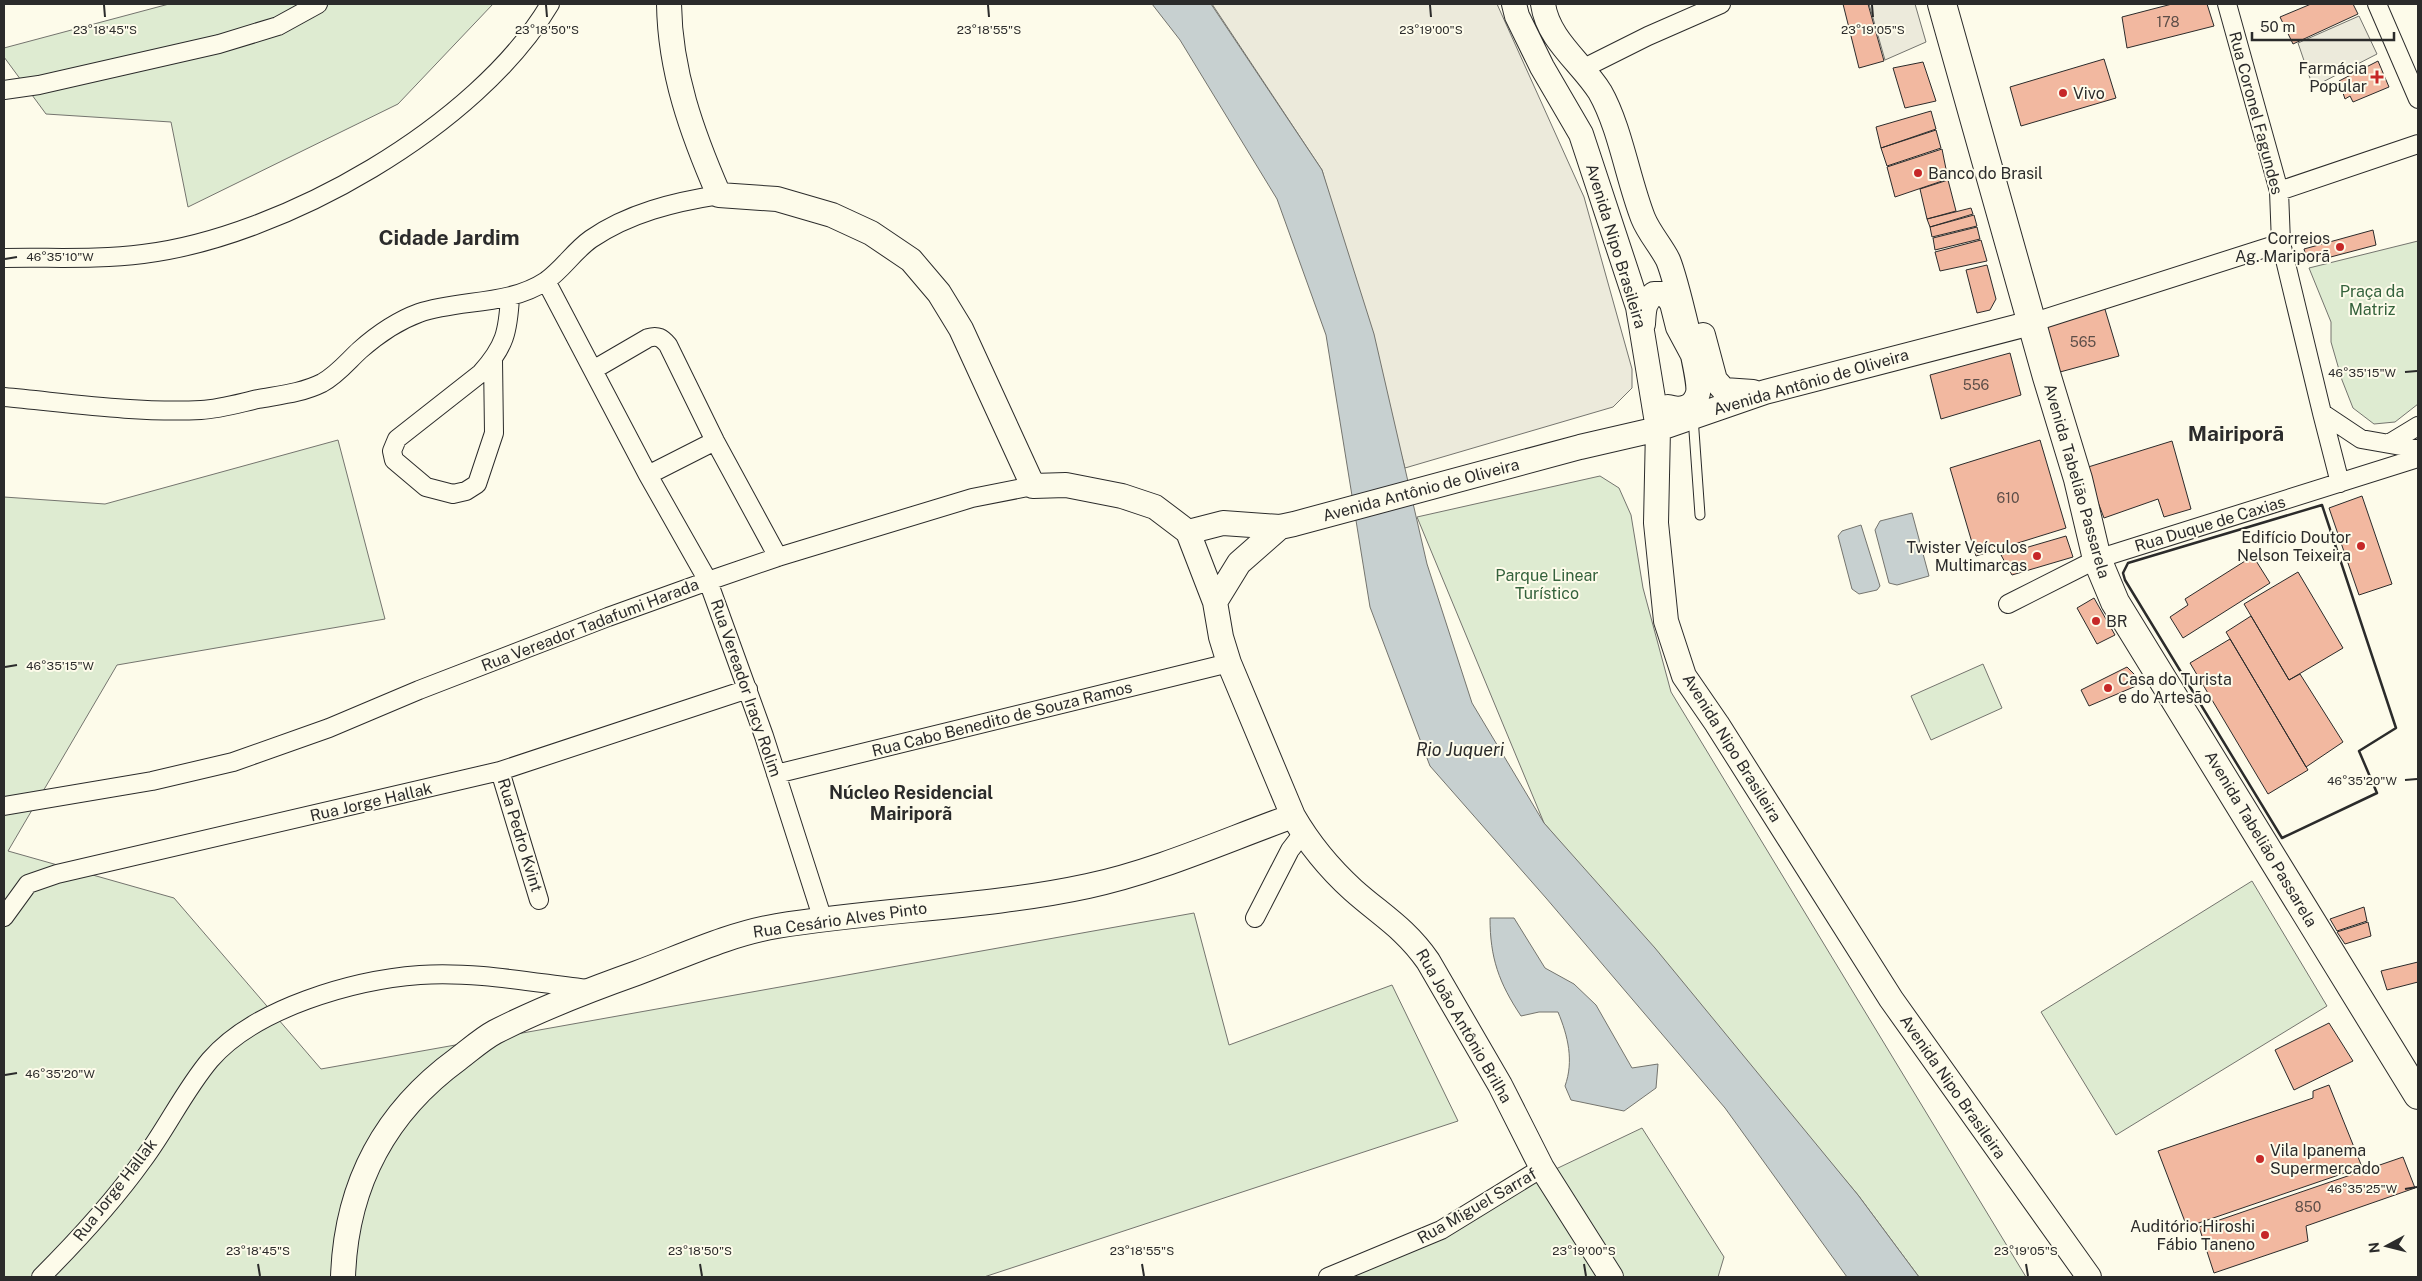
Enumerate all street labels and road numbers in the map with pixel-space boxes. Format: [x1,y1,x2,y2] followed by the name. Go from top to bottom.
[2225,29,2287,197] street label: Rua Coronel Fagundes
[1582,161,1650,331] street label: Avenida Nipo Brasileira
[1711,345,1911,419] street label: Avenida Antônio de Oliveira
[2040,381,2114,581] street label: Avenida Tabelião Passarela
[1321,455,1521,525] street label: Avenida Antônio de Oliveira
[2132,492,2288,556] street label: Rua Duque de Caxias
[479,575,701,675] street label: Rua Vereador Tadafumi Harada
[707,597,785,779] street label: Rua Vereador Iracy Rolim
[1679,670,1785,826] street label: Avenida Nipo Brasileira
[870,677,1134,761] street label: Rua Cabo Benedito de Souza Ramos
[2201,748,2321,930] street label: Avenida Tabelião Passarela
[494,776,546,894] street label: Rua Pedro Kvint
[308,779,434,825] street label: Rua Jorge Hallak
[752,898,928,942] street label: Rua Cesário Alves Pinto
[1412,946,1516,1106] street label: Rua João Antônio Brilha
[1896,1011,2010,1163] street label: Avenida Nipo Brasileira
[69,1135,161,1245] street label: Rua Jorge Hallak
[1414,1164,1540,1248] street label: Rua Miguel Sarraf

